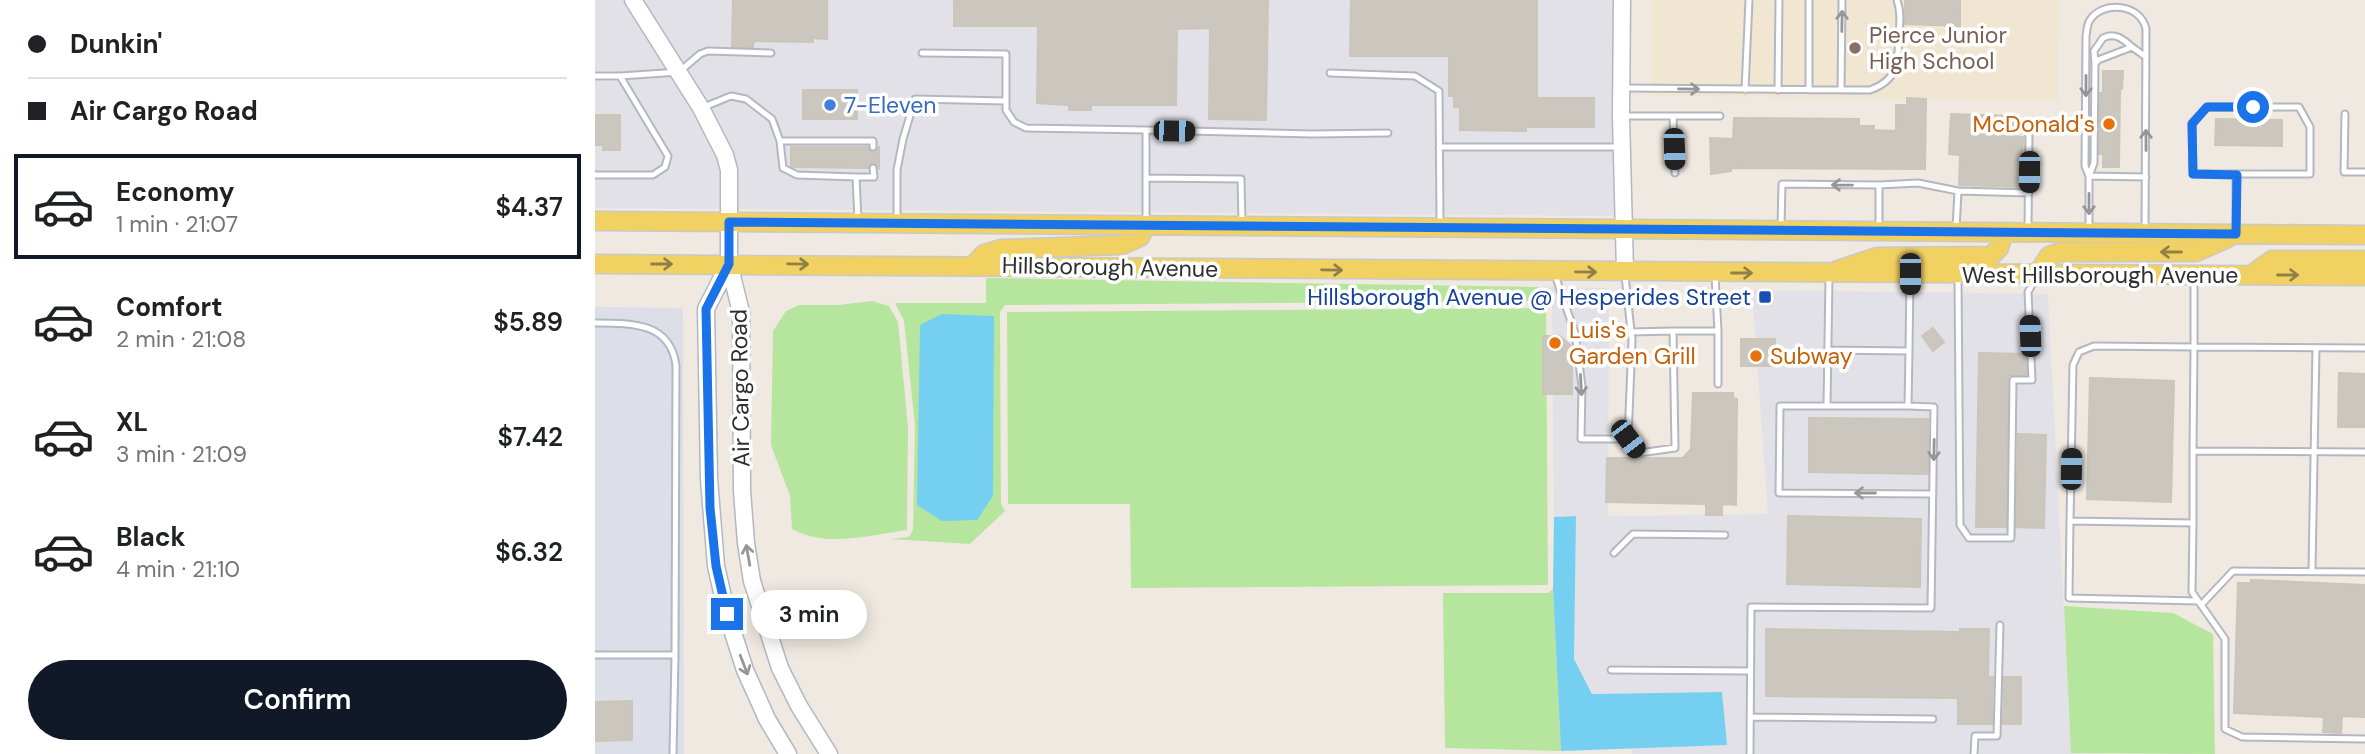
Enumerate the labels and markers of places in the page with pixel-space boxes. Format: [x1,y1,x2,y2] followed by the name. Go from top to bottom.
[1869,20,2007,76] place label: Pierce Junior High School
[1847,40,1863,56] marker: Pierce Junior High School
[844,90,936,120] place label: 7-Eleven
[822,97,838,113] marker: 7-Eleven
[1973,109,2095,139] place label: McDonald's
[2101,116,2117,132] marker: McDonald's
[1307,282,1751,312] place label: Hillsborough Avenue @ Hesperides Street
[1757,289,1773,305] marker: Hillsborough Avenue @ Hesperides Street
[1569,315,1696,371] place label: Luis's Garden Grill
[1547,335,1563,351] marker: Luis's Garden Grill
[1770,341,1853,371] place label: Subway
[1748,348,1764,364] marker: Subway

